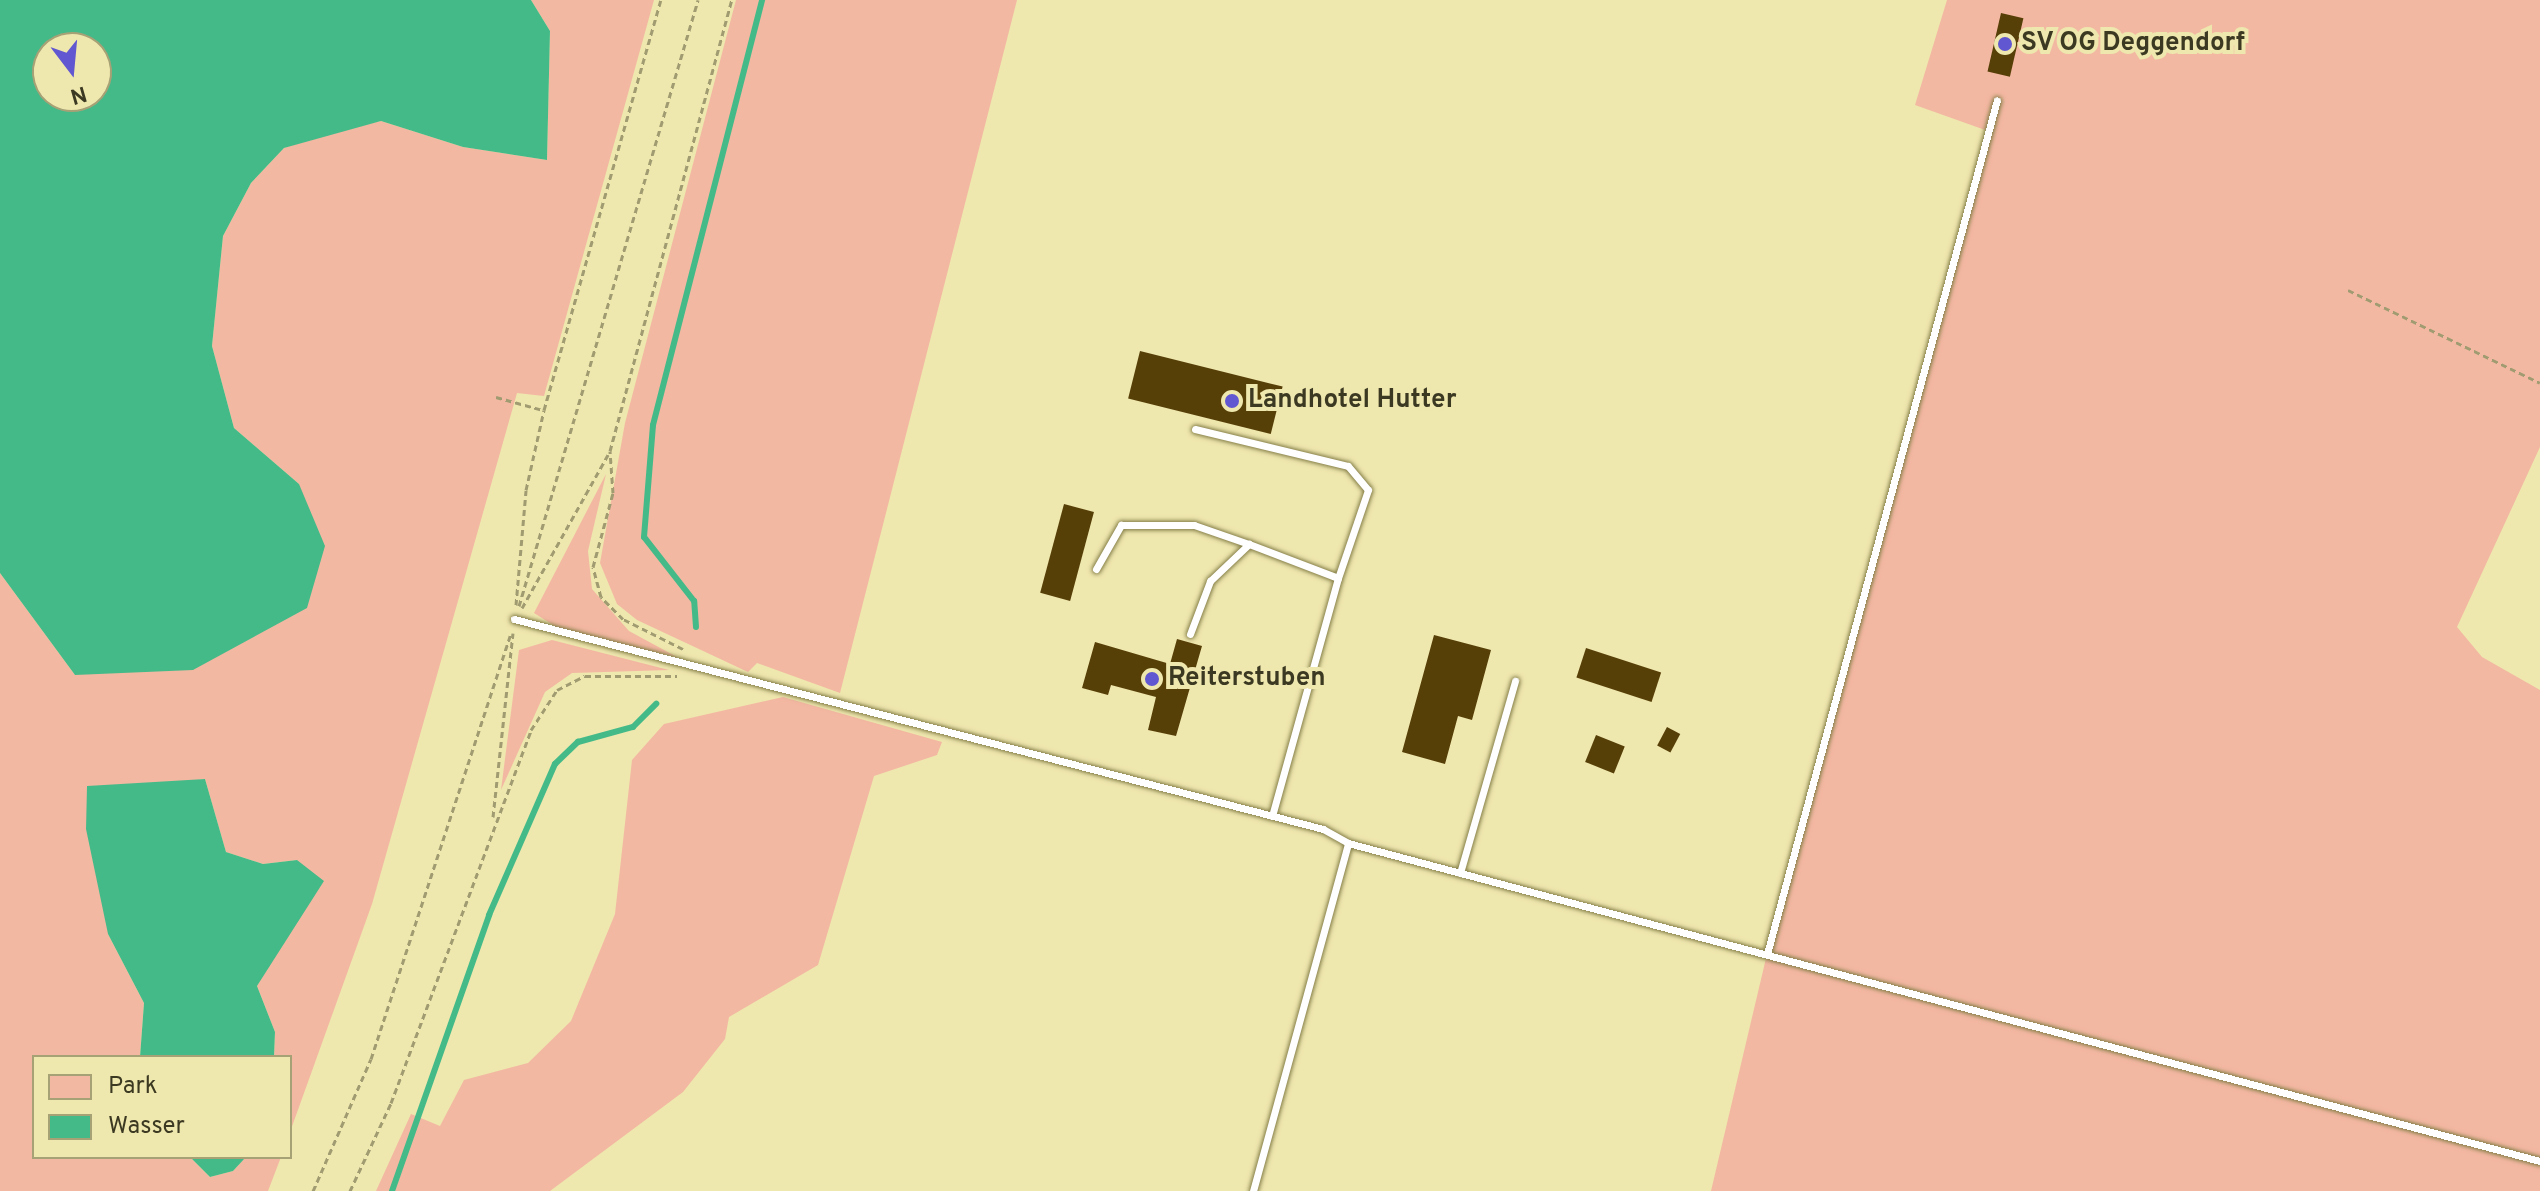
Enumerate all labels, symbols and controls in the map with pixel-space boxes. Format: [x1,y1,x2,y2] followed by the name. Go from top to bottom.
[2021,28,2246,60] place label: SV OG Deggendorf
[32,32,112,112] north arrow
[1996,35,2014,53] marker: SV OG Deggendorf
[67,78,90,109] text: N
[1248,385,1457,417] place label: Landhotel Hutter
[1223,392,1241,410] marker: Landhotel Hutter
[1168,663,1326,695] place label: Reiterstuben
[1143,670,1161,688] marker: Reiterstuben
[32,1055,292,1159] legend
[108,1072,158,1102] text: Park
[108,1112,185,1142] text: Wasser

